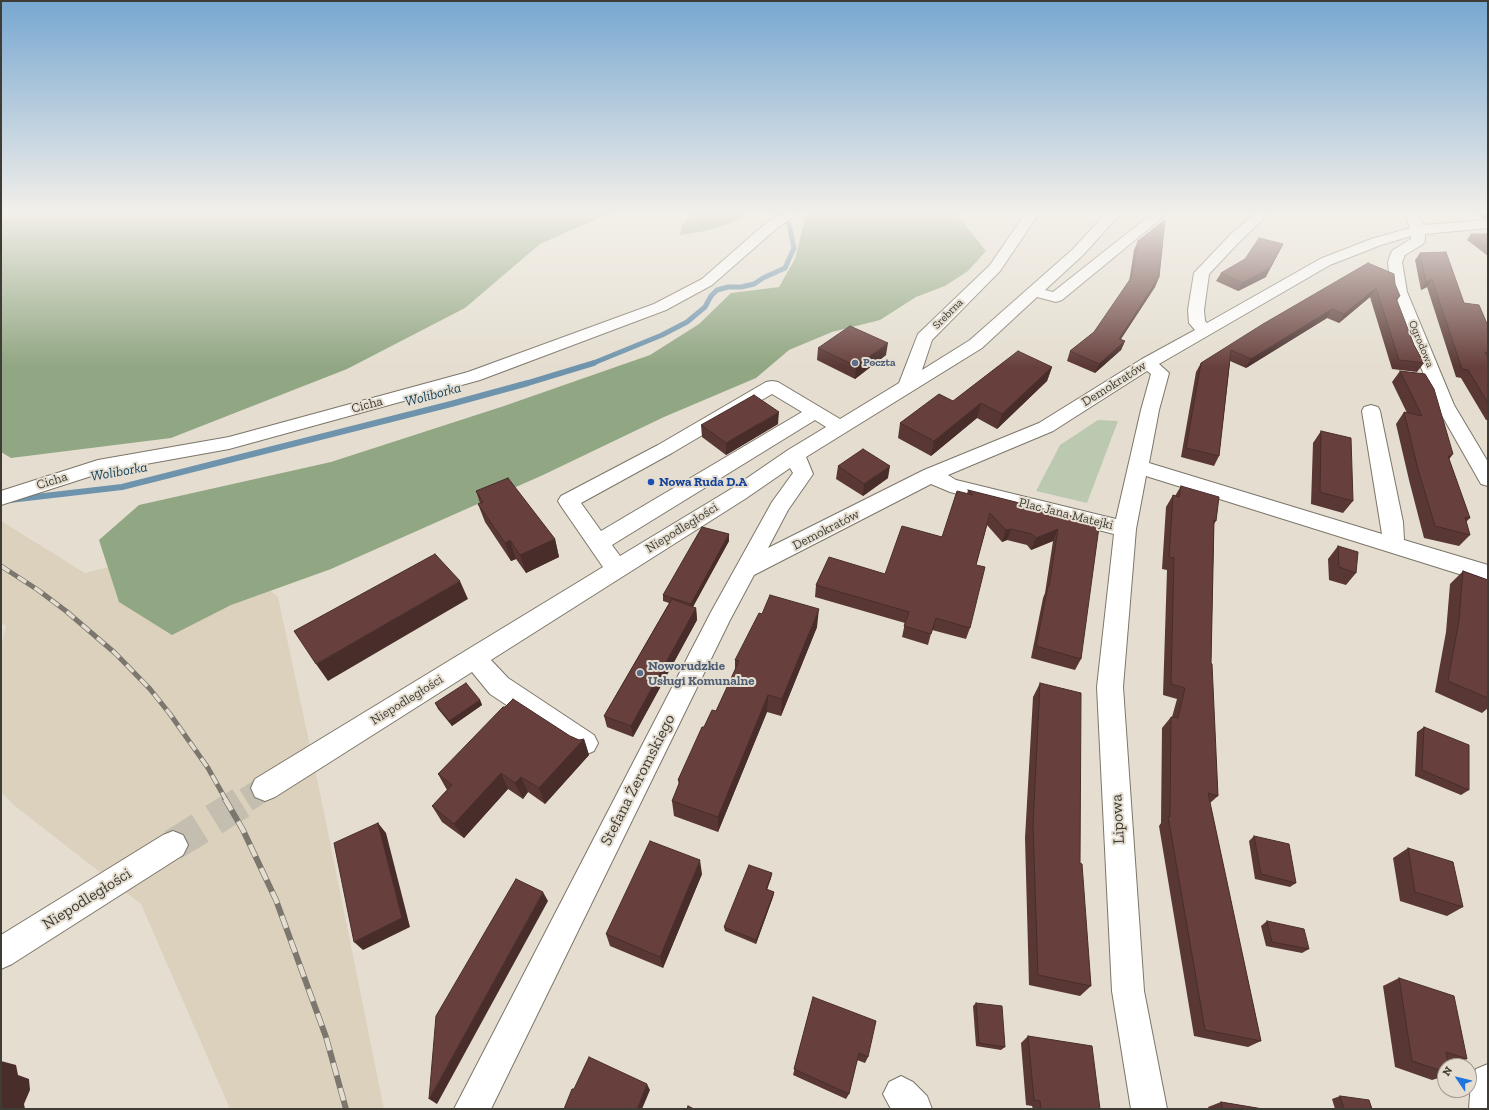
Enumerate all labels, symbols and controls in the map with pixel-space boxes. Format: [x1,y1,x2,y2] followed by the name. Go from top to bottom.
[930,296,966,332] street label: Srebrna
[1406,319,1436,369] street label: Ogrodowa
[863,356,896,370] place label: Poczta
[850,358,860,368] marker: Poczta
[1079,358,1149,410] street label: Demokratów
[403,379,463,411] water label: Woliborka
[350,393,384,417] street label: Cicha
[89,459,149,485] water label: Woliborka
[35,469,69,493] street label: Cicha
[659,474,747,490] place label: Nowa Ruda D.A
[646,477,656,487] marker: Nowa Ruda D.A
[1017,495,1115,533] street label: Plac Jana Matejki
[643,500,721,556] street label: Niepodległości
[790,506,862,554] street label: Demokratów
[648,658,754,689] place label: Noworudzkie Usługi Komunalne
[635,668,645,678] marker: Noworudzkie Usługi Komunalne
[368,672,446,728] street label: Niepodległości
[597,711,679,849] street label: Stefana Żeromskiego
[1107,794,1129,844] street label: Lipowa
[39,864,135,934] street label: Niepodległości
[1437,1058,1477,1098] north arrow
[1440,1064,1455,1079] text: N

